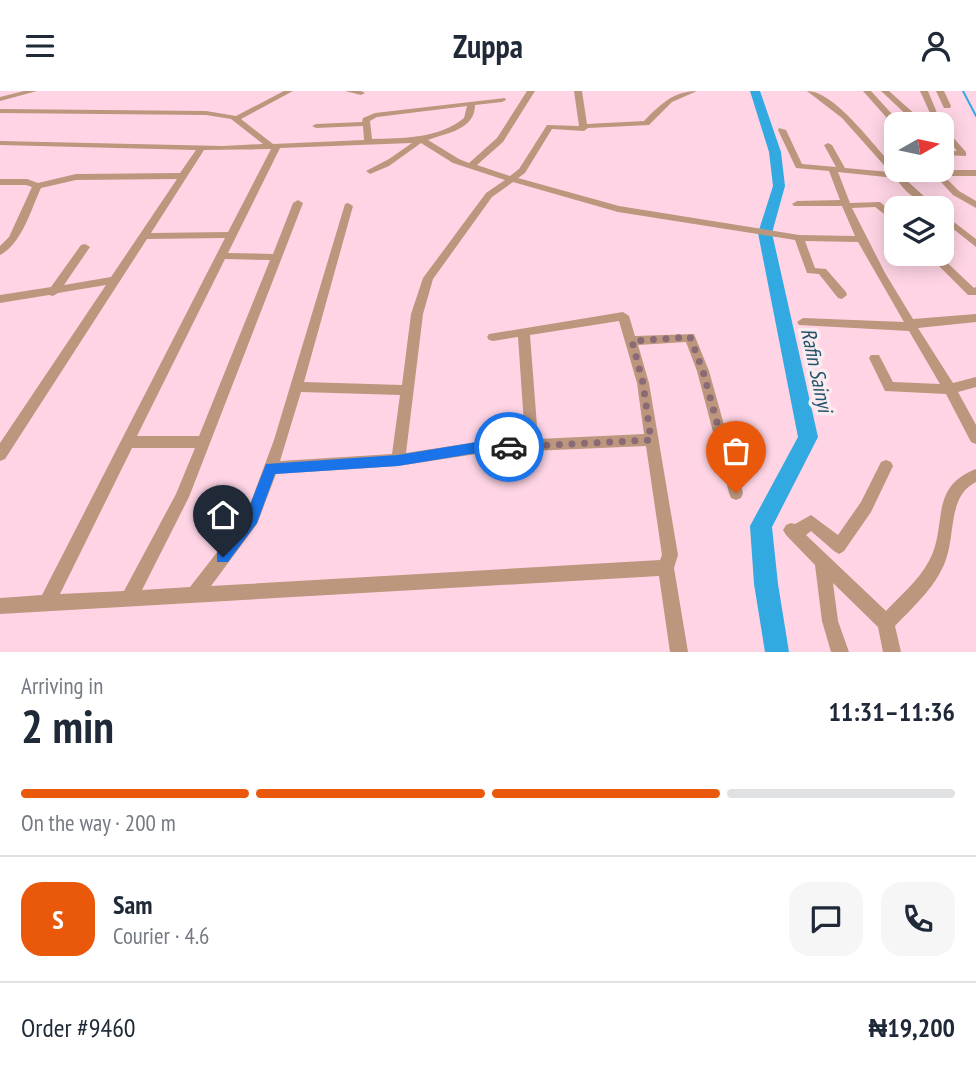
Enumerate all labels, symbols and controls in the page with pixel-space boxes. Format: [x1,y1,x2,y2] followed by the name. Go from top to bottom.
[453,25,523,67] text: Zuppa
[21,27,59,65] icon: menu
[917,27,955,65] icon: person
[884,112,954,182] north arrow
[884,112,954,266] map controls
[884,196,954,266] button: layers
[795,326,840,417] water label: Rafin Sainyi
[474,412,544,482] courier
[706,421,766,493] pin
[490,428,528,466] icon: car
[717,432,755,470] icon: bag
[193,485,253,557] pin
[204,496,242,534] icon: home
[21,671,103,700] text: Arriving in
[828,695,955,728] text: 11:31–11:36
[21,696,114,756] text: 2 min
[21,808,176,837] text: On the way · 200 m
[789,882,863,956] button: chat
[881,882,955,956] button: phone
[113,888,152,921] text: Sam
[52,903,64,936] text: S
[113,921,209,950] text: Courier · 4.6
[21,1011,136,1044] text: Order #9460
[868,1011,955,1044] text: ₦19,200

